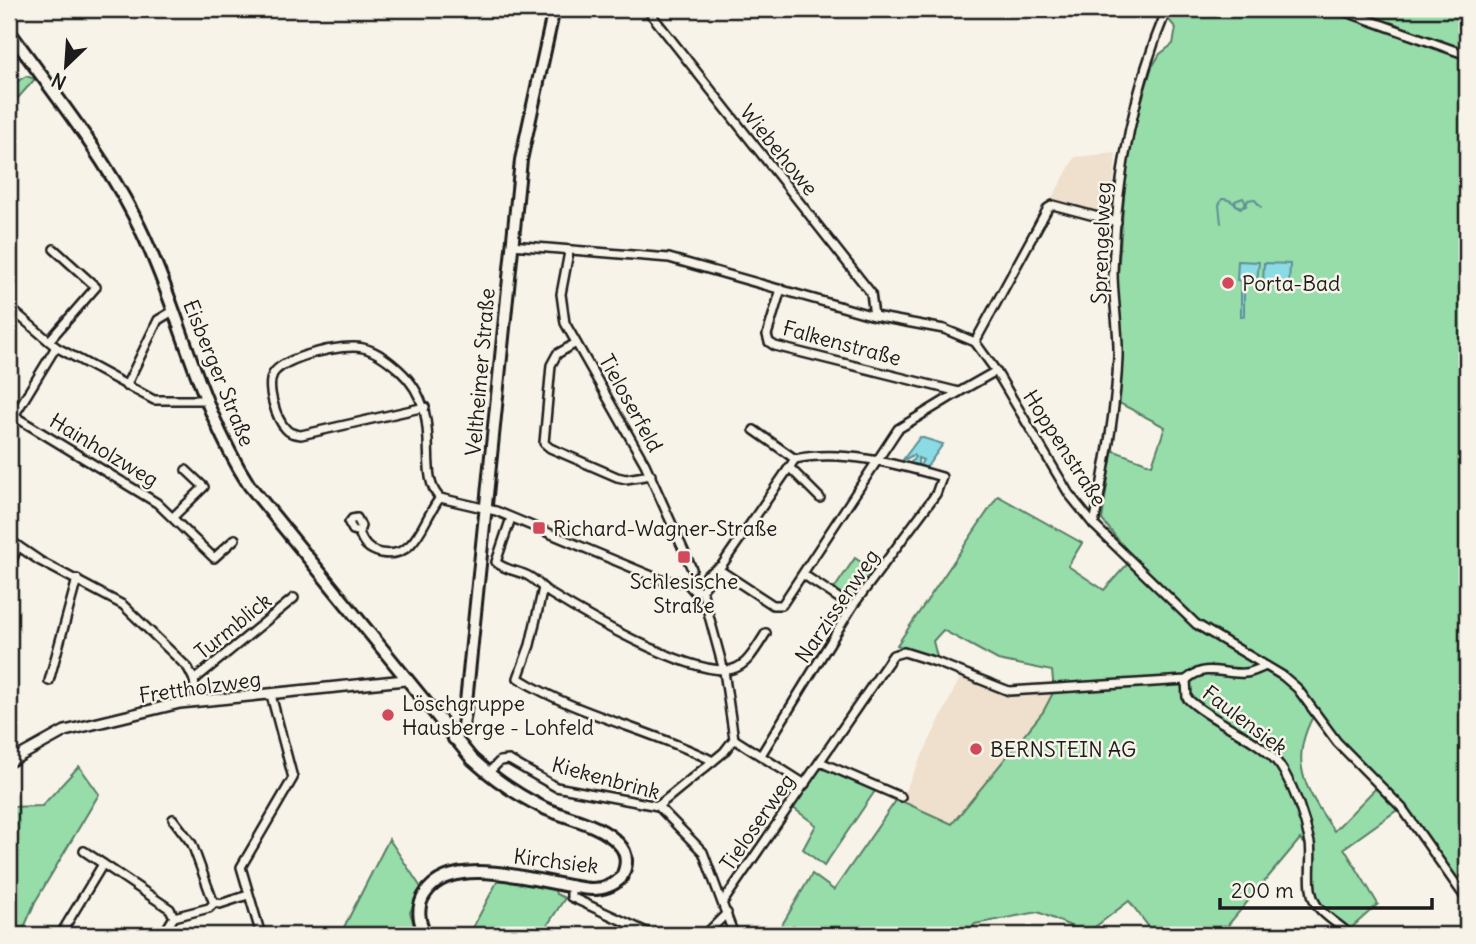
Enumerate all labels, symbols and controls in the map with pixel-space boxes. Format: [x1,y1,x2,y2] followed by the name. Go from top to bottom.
[32,32,102,102] north arrow
[48,68,70,95] text: N
[734,99,824,201] street label: Wiebehowe
[1085,181,1117,305] street label: Sprengelweg
[1242,270,1340,297] place label: Porta-Bad
[1220,275,1236,291] marker: Porta-Bad
[459,287,501,457] street label: Veltheimer Straße
[177,296,261,450] street label: Eisberger Straße
[780,314,904,372] street label: Falkenstraße
[593,349,669,457] street label: Tieloserfeld
[1017,384,1113,512] street label: Hoppenstraße
[45,407,163,493] street label: Hainholzweg
[553,515,777,542] place label: Richard-Wagner-Straße
[531,520,547,536] marker: Richard-Wagner-Straße
[789,544,885,668] street label: Narzissenweg
[676,549,692,565] marker: Schlesische Straße
[630,568,738,619] place label: Schlesische Straße
[189,587,277,665] street label: Turmblick
[137,665,263,709] street label: Frettholzweg
[1197,679,1293,761] street label: Faulensiek
[402,690,594,741] place label: Löschgruppe Hausberge - Lohfeld
[380,707,396,723] marker: Löschgruppe Hausberge - Lohfeld
[990,736,1136,763] place label: BERNSTEIN AG
[968,741,984,757] marker: BERNSTEIN AG
[549,751,663,805] street label: Kiekenbrink
[714,768,800,876] street label: Tieloserweg
[512,842,600,880] street label: Kirchsiek
[1220,867,1432,911] scale bar
[1231,877,1294,904] text: 200 m

